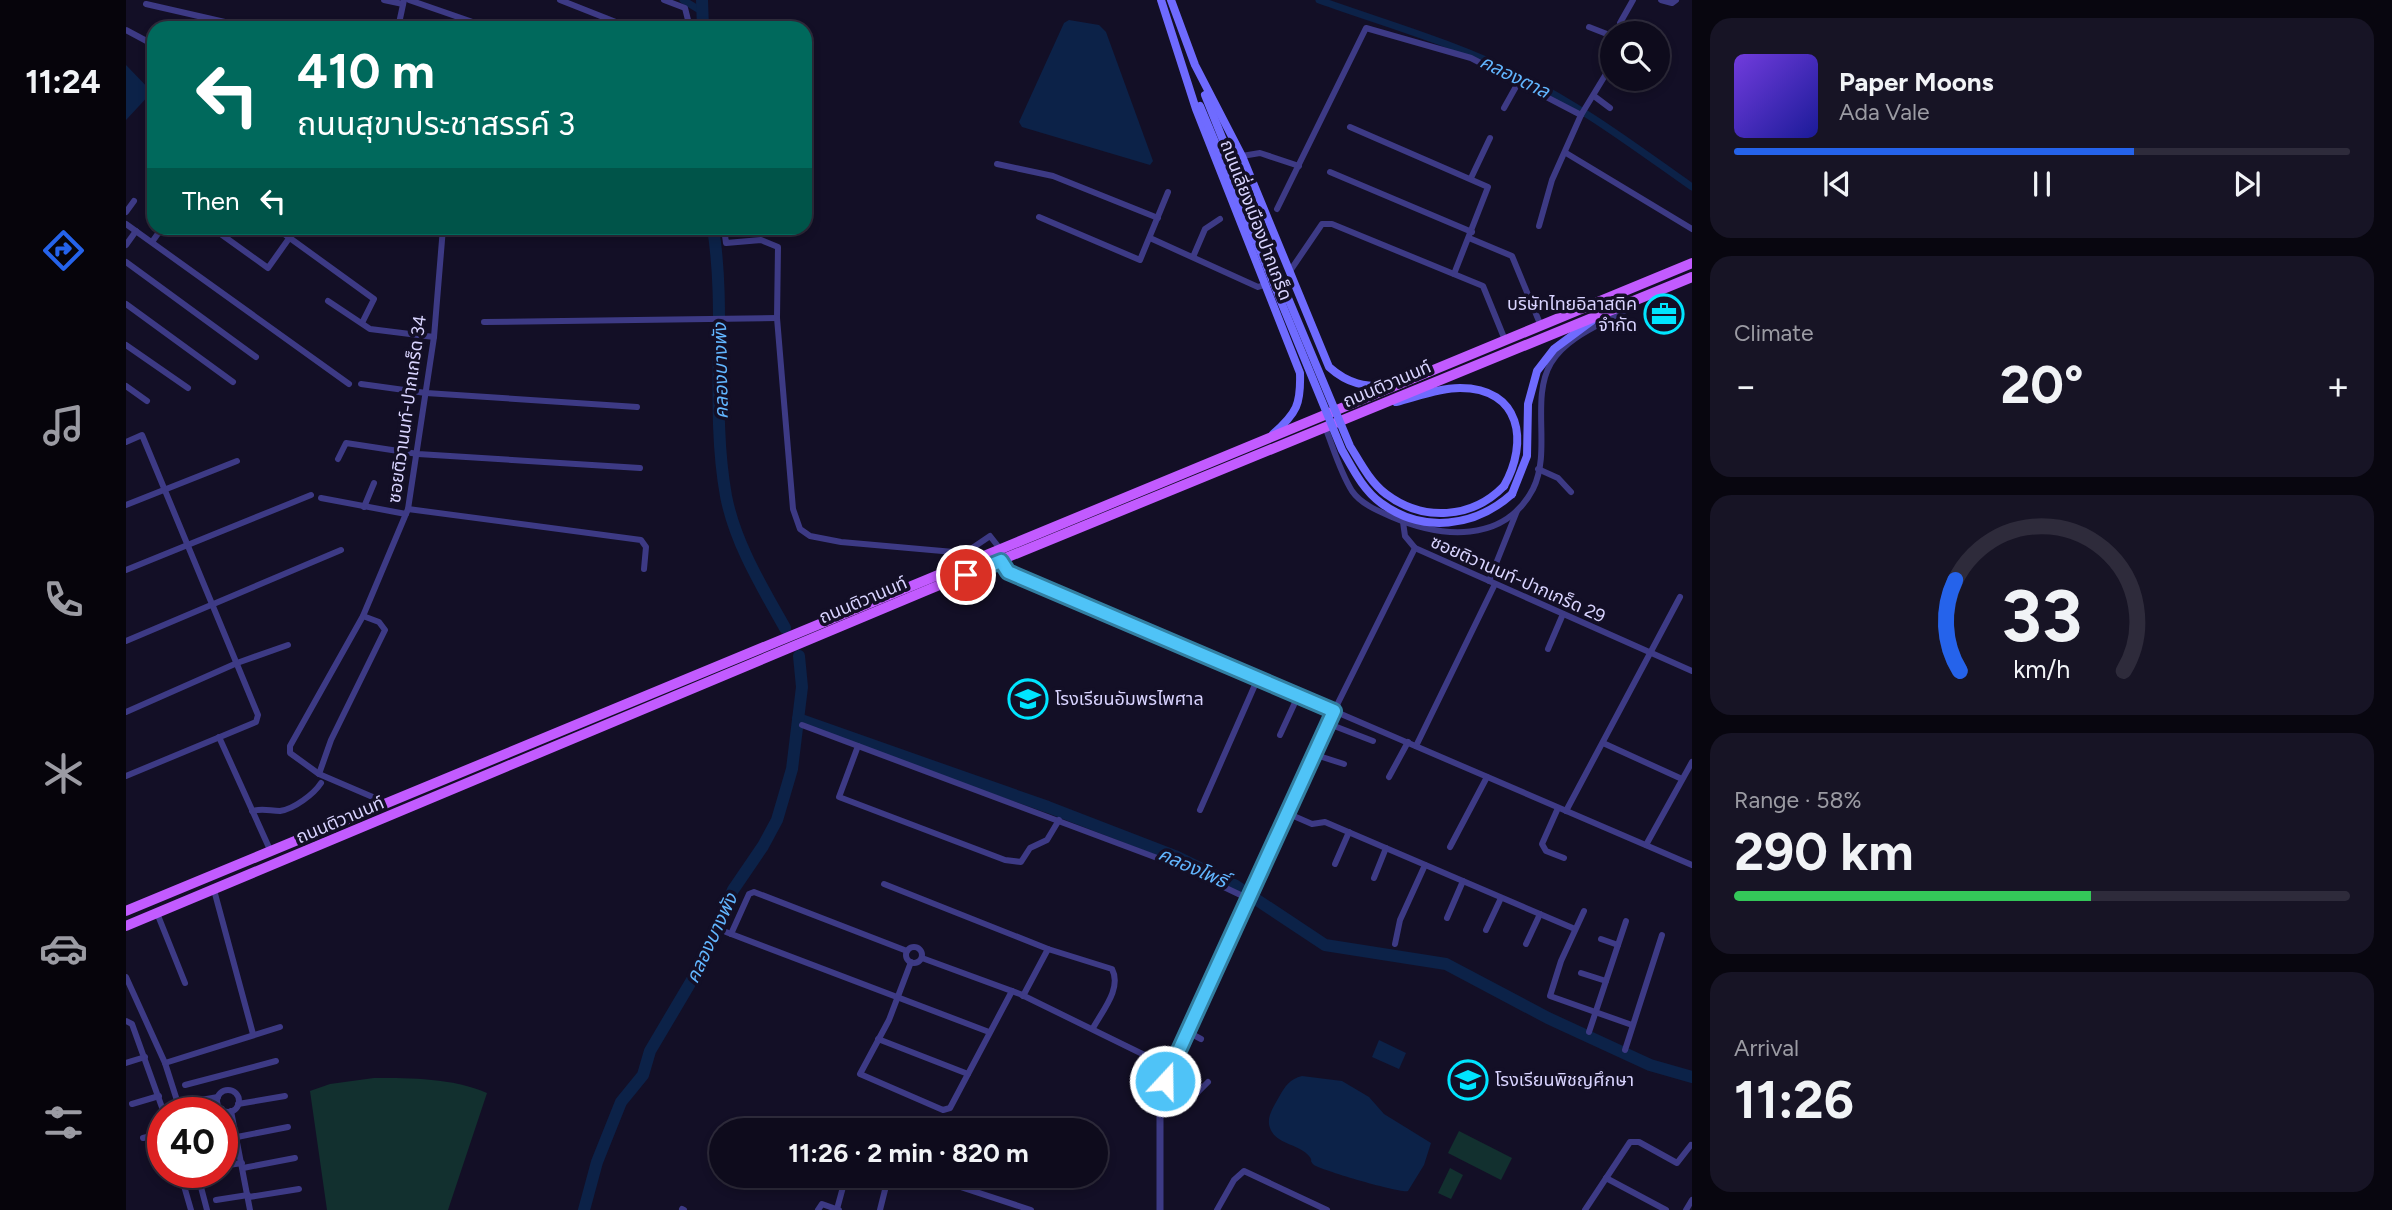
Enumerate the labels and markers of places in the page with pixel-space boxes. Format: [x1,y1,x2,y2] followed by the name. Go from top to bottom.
[1507,293,1637,336] place label: บริษัทไทยอิลาสติค จำกัด
[1643,293,1685,335] office icon: บริษัทไทยอิลาสติค จำกัด
[936,545,996,605] pin
[1007,678,1049,720] school or university icon: โรงเรียนอัมพรไพศาล
[1055,688,1204,710] place label: โรงเรียนอัมพรไพศาล
[1447,1059,1489,1101] school or university icon: โรงเรียนพิชญศึกษา
[1495,1069,1634,1091] place label: โรงเรียนพิชญศึกษา

